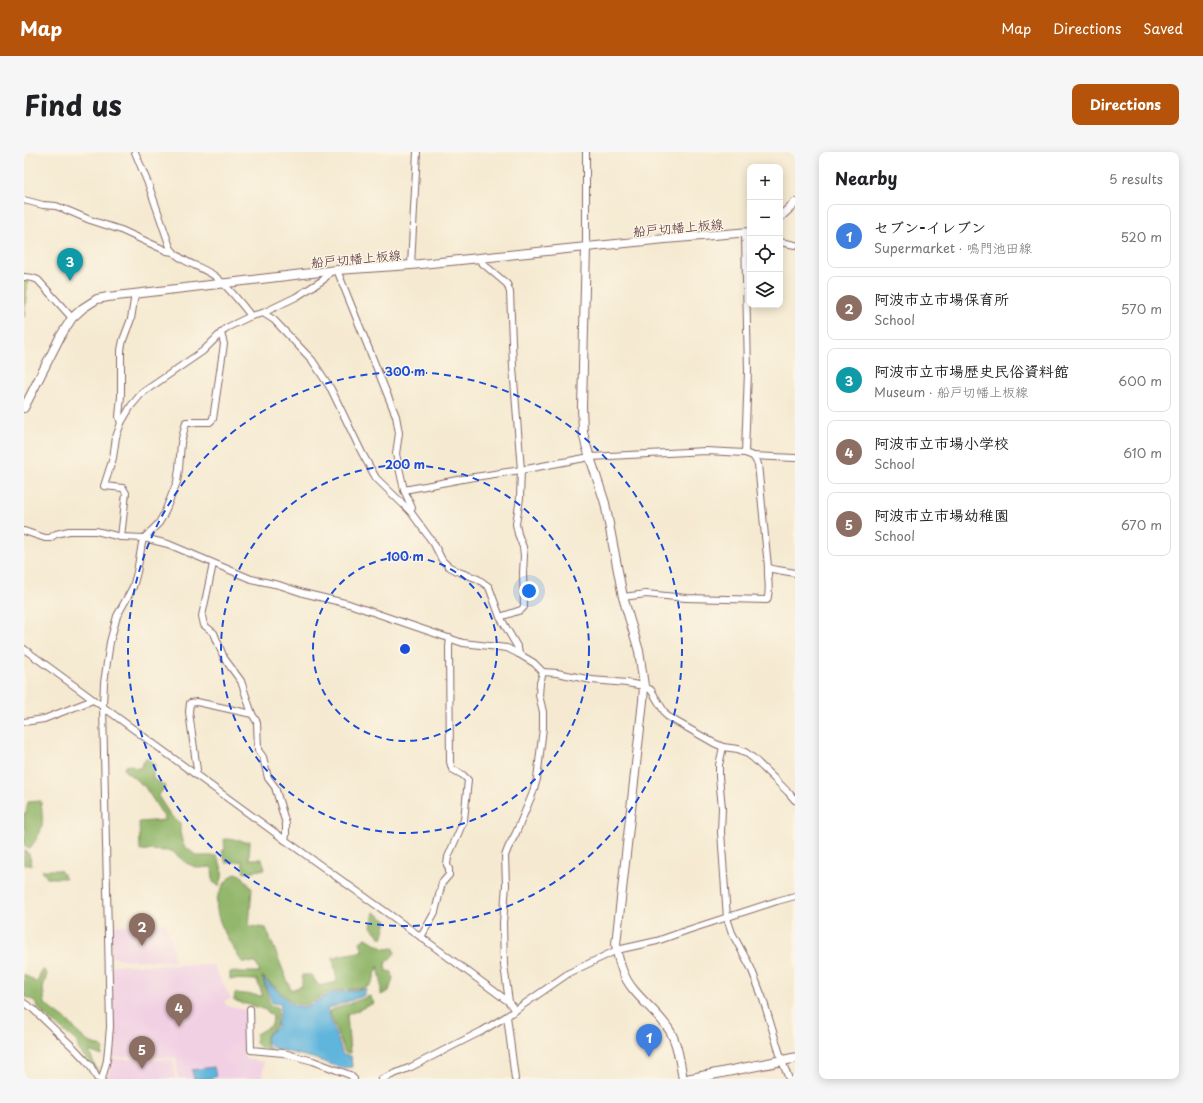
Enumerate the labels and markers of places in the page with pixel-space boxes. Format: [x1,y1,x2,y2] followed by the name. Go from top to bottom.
[57,248,83,281] pin: 3
[398,642,412,656] centre of rings
[129,913,155,946] pin: 2
[166,994,192,1027] pin: 4
[636,1024,662,1057] pin: 1
[129,1036,155,1069] pin: 5

